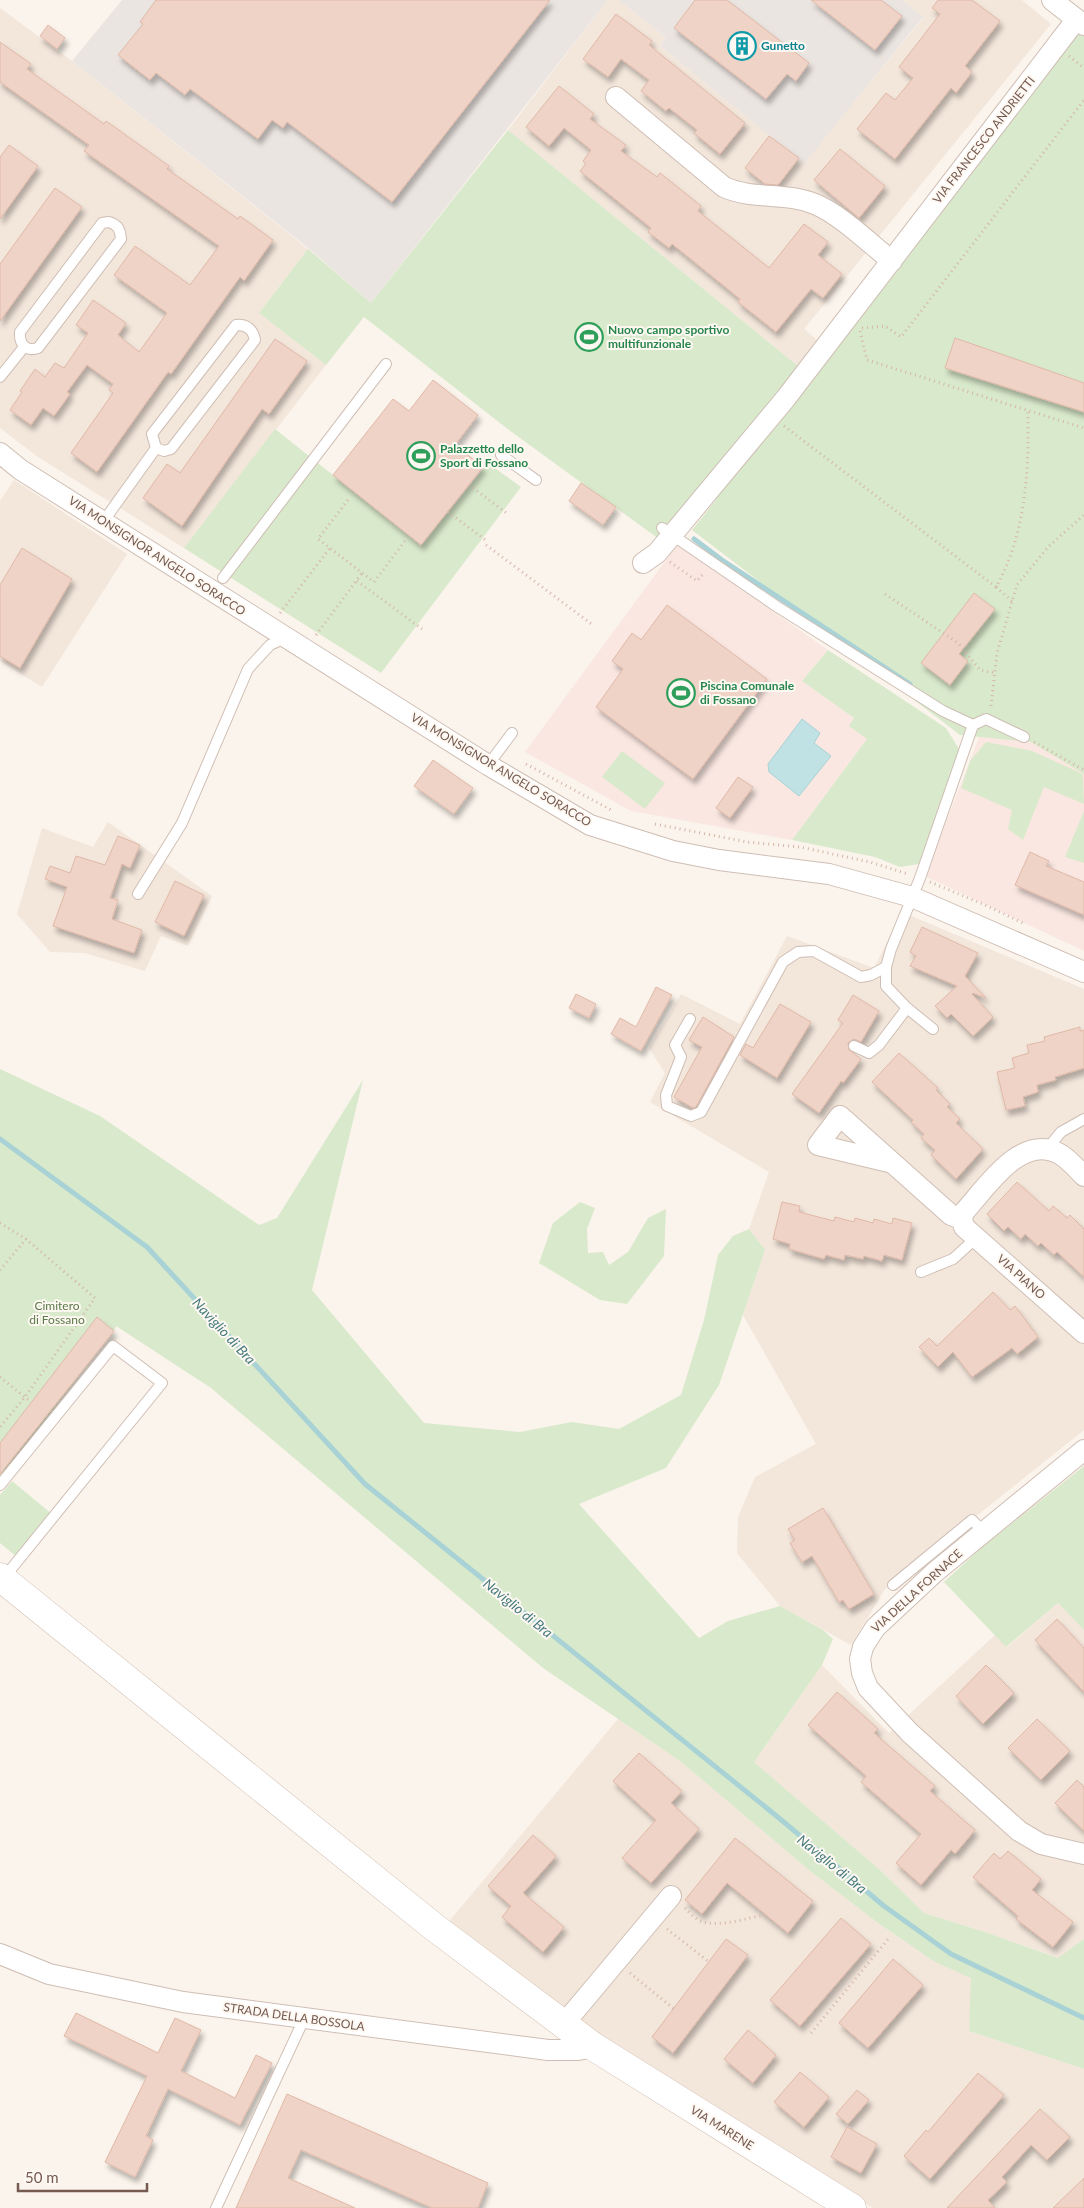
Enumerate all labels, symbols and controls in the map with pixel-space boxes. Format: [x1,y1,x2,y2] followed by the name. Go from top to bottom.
[727,31,757,61] building icon: Gunetto
[761,38,805,53] place label: Gunetto
[929,73,1038,206] street label: VIA FRANCESCO ANDRIETTI
[574,322,604,352] sports icon: Nuovo campo sportivo multifunzionale
[608,322,729,351] place label: Nuovo campo sportivo multifunzionale
[406,441,436,471] sports icon: Palazzetto dello Sport di Fossano
[440,441,528,470] place label: Palazzetto dello Sport di Fossano
[66,493,249,619] street label: VIA MONSIGNOR ANGELO SORACCO
[666,678,696,708] sports icon: Piscina Comunale di Fossano
[700,678,795,707] place label: Piscina Comunale di Fossano
[408,710,595,830] street label: VIA MONSIGNOR ANGELO SORACCO
[994,1251,1049,1302] street label: VIA PIANO
[189,1294,259,1367] water label: Naviglio di Bra
[29,1298,85,1327] park label: Cimitero di Fossano
[868,1546,965,1635] street label: VIA DELLA FORNACE
[480,1574,556,1641] water label: Naviglio di Bra
[794,1830,870,1897] water label: Naviglio di Bra
[223,1999,366,2034] street label: STRADA DELLA BOSSOLA
[688,2102,757,2153] street label: VIA MARENE
[18,2160,146,2192] scale bar
[25,2168,59,2186] text: 50 m

